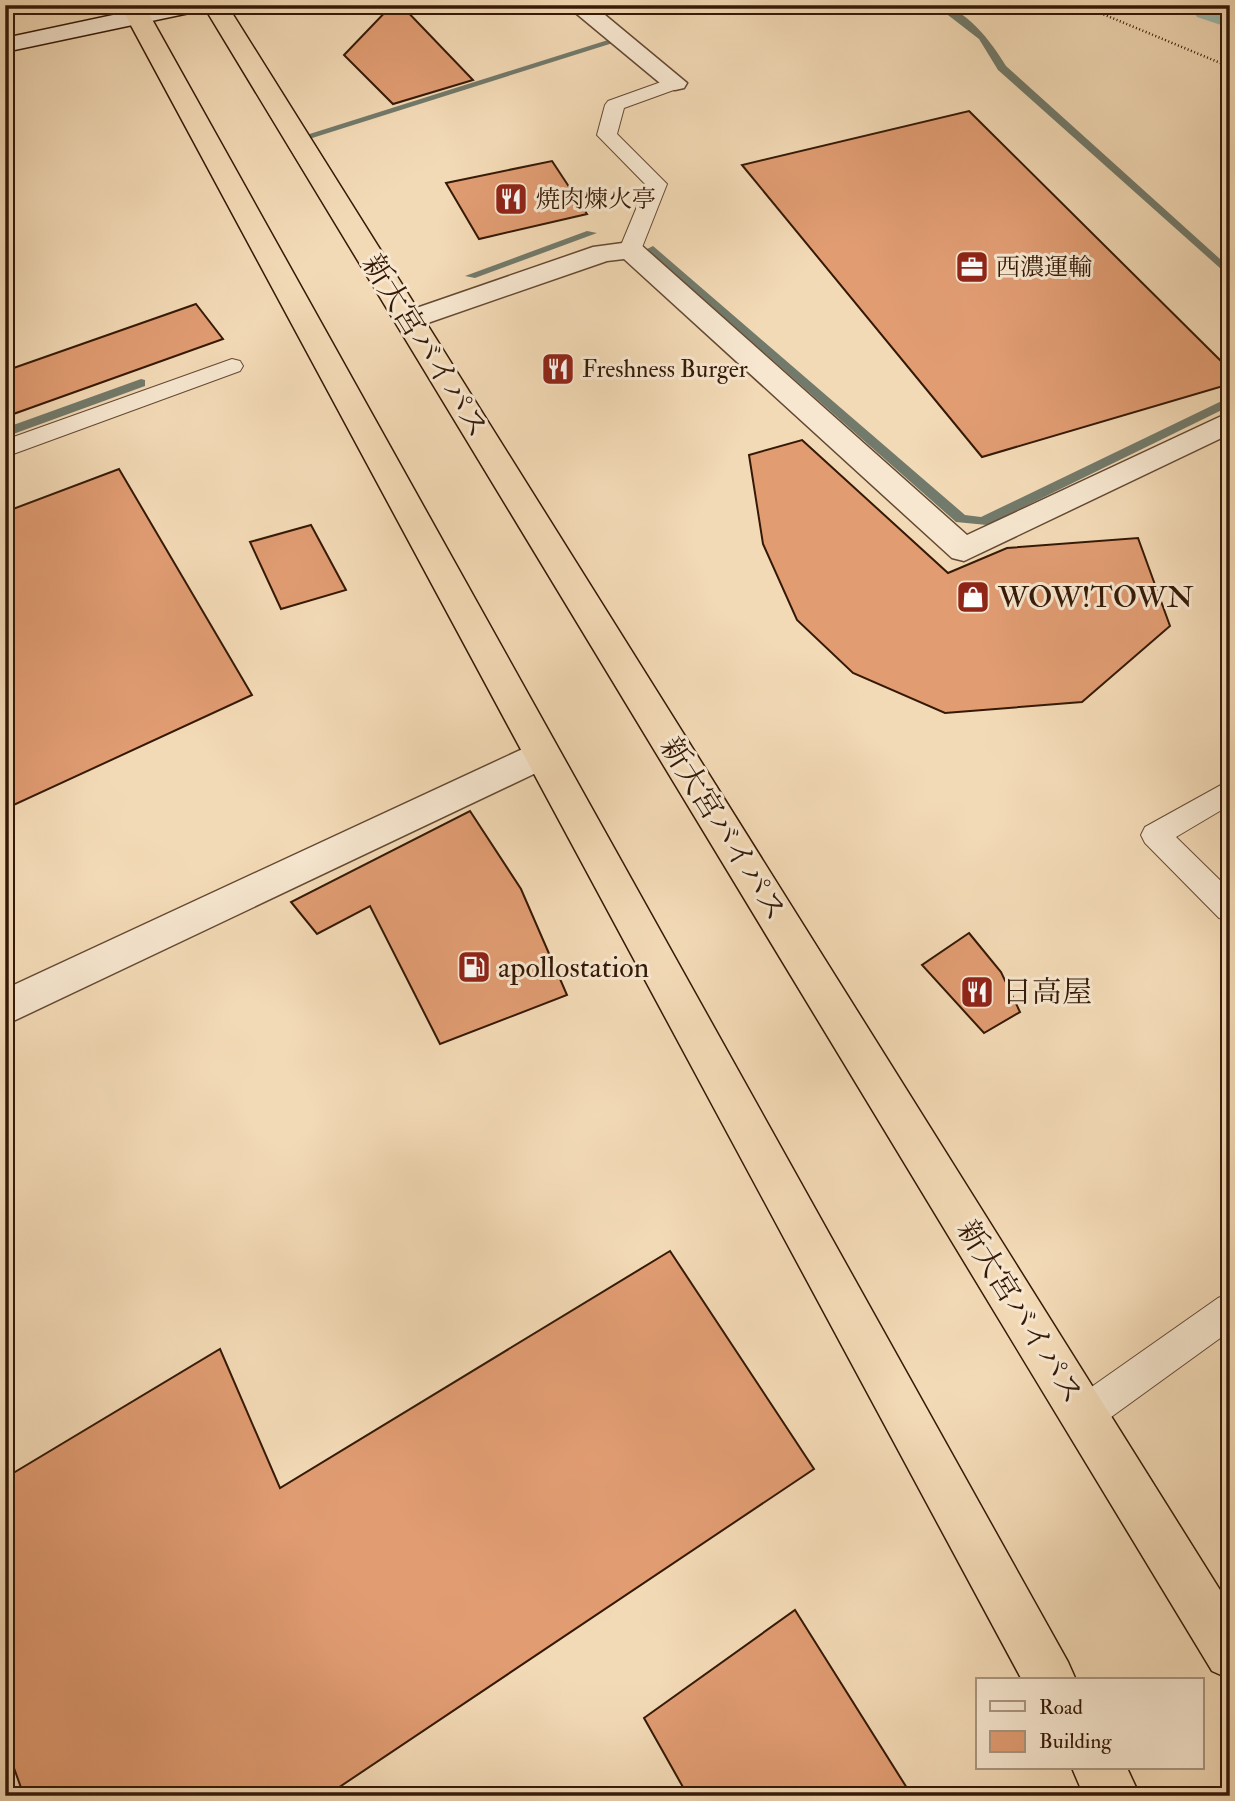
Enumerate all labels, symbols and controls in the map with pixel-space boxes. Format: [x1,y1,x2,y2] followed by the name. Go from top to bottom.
[492,180,530,218] restaurant icon: 焼肉煉火亭
[536,184,656,215] place label: 焼肉煉火亭
[354,247,496,445] street label: 新大宮バイパス
[953,248,991,286] office icon: 西濃運輸
[996,252,1092,283] place label: 西濃運輸
[539,350,577,388] restaurant icon: Freshness Burger
[582,354,748,385] place label: Freshness Burger
[954,578,992,616] shop icon: WOW!TOWN
[997,579,1194,616] place label: WOW!TOWN
[652,730,794,928] street label: 新大宮バイパス
[455,948,493,986] fuel station icon: apollostation
[498,949,649,986] place label: apollostation
[958,973,996,1011] restaurant icon: 日高屋
[1002,974,1092,1011] place label: 日高屋
[949,1213,1091,1411] street label: 新大宮バイパス
[976,1678,1204,1770] legend
[1039,1694,1084,1721] text: Road
[1039,1728,1112,1755] text: Building

